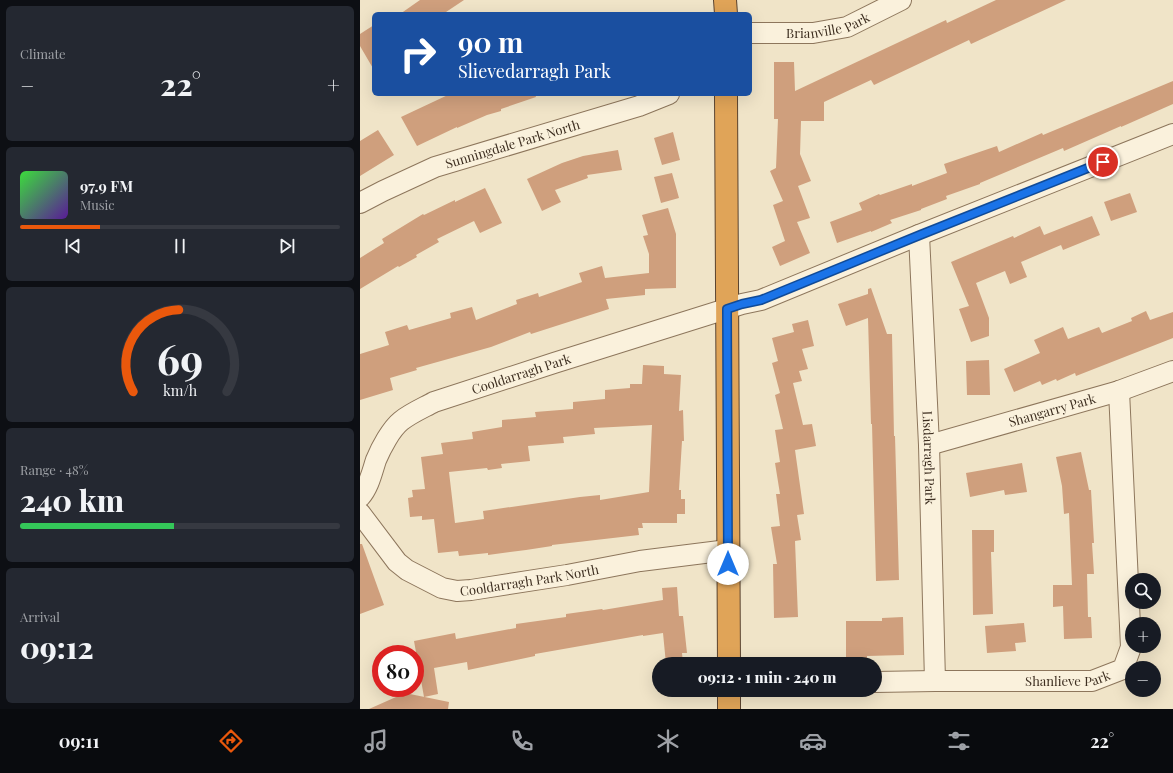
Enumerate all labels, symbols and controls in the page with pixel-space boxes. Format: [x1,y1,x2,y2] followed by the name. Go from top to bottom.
[786,8,873,41] street label: Brianville Park
[458,23,523,60] text: 90 m
[392,28,444,80] icon: right
[20,45,66,62] text: Climate
[458,59,611,83] text: Slievedarragh Park
[160,64,201,104] text: 22°
[20,70,34,100] text: −
[327,70,340,100] text: +
[443,115,582,172] street label: Sunningdale Park North
[1086,145,1120,179] pin
[1092,151,1114,173] icon: arrive
[80,176,133,196] text: 97.9 FM
[80,196,115,213] text: Music
[62,235,84,257] icon: previous
[169,235,191,257] icon: pause
[276,235,298,257] icon: next
[157,330,203,385] text: 69
[469,349,573,397] street label: Cooldarragh Park
[163,381,198,400] text: km/h
[1006,389,1098,430] street label: Shangarry Park
[919,410,940,506] street label: Lisdarragh Park
[20,461,88,478] text: Range · 48%
[20,480,124,520] text: 240 km
[707,543,749,585] position arrow
[459,560,600,599] street label: Cooldarragh Park North
[1125,573,1161,697] map controls
[1125,573,1161,609] button: search
[20,608,60,625] text: Arrival
[1125,617,1161,653] button: +
[20,627,94,667] text: 09:12
[372,645,424,697] speed limit sign: 80
[1125,661,1161,697] button: −
[1025,665,1113,689] street label: Shanlieve Park
[698,667,836,687] text: 09:12 · 1 min · 240 m
[217,727,245,755] icon: directions
[362,727,390,755] icon: music
[508,727,536,755] icon: phone
[654,727,682,755] icon: climate
[799,727,827,755] icon: car
[945,727,973,755] icon: filters
[59,729,99,753] text: 09:11
[1090,729,1114,753] text: 22°

